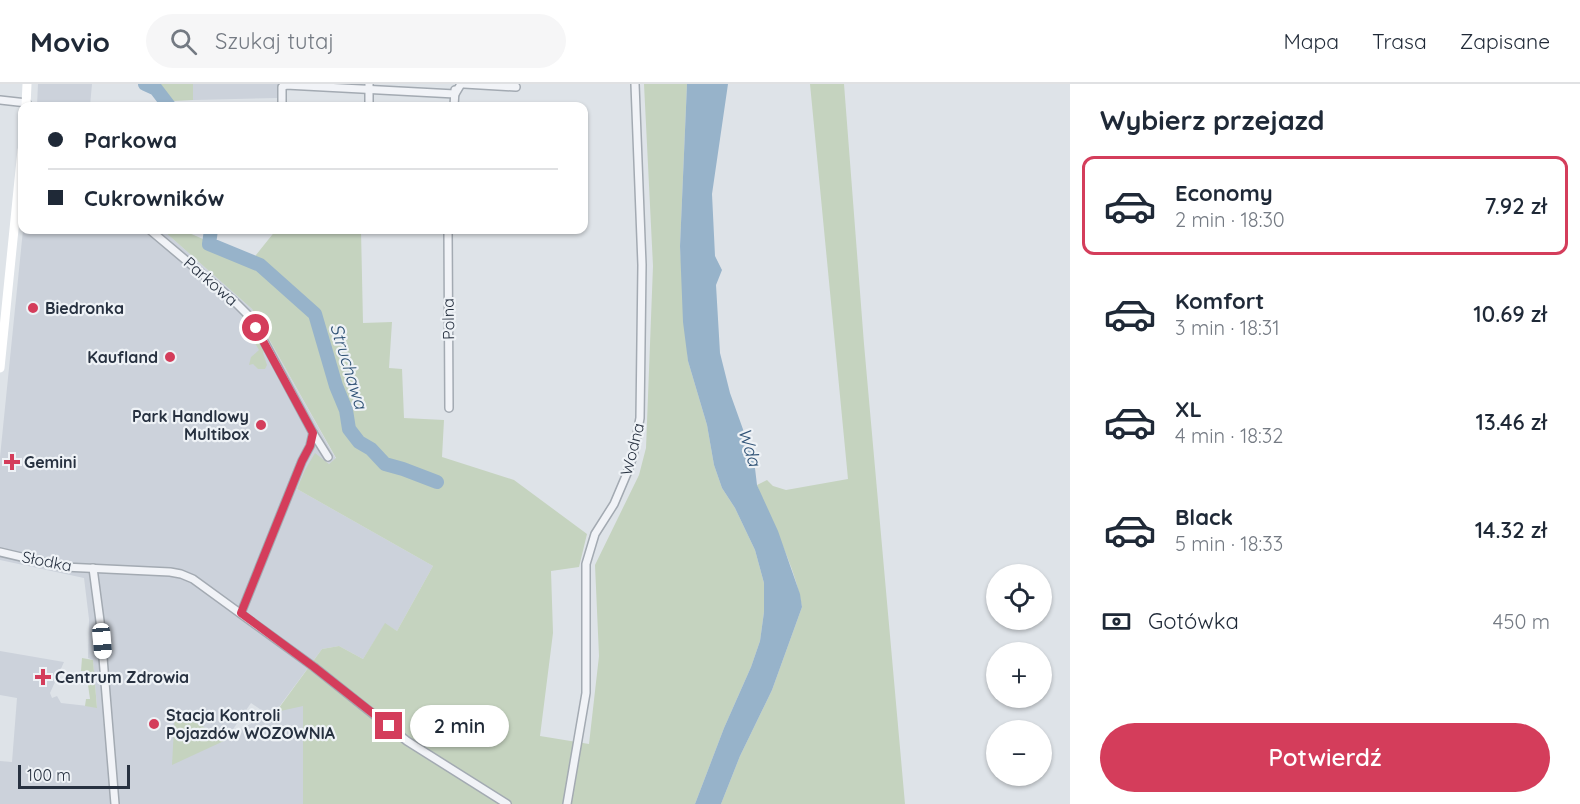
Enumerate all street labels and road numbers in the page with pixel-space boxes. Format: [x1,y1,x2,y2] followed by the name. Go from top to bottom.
[180,252,242,310] street label: Parkowa
[438,298,458,340] street label: Polna
[616,421,648,477] street label: Wodna
[20,546,74,576] street label: Słodka

